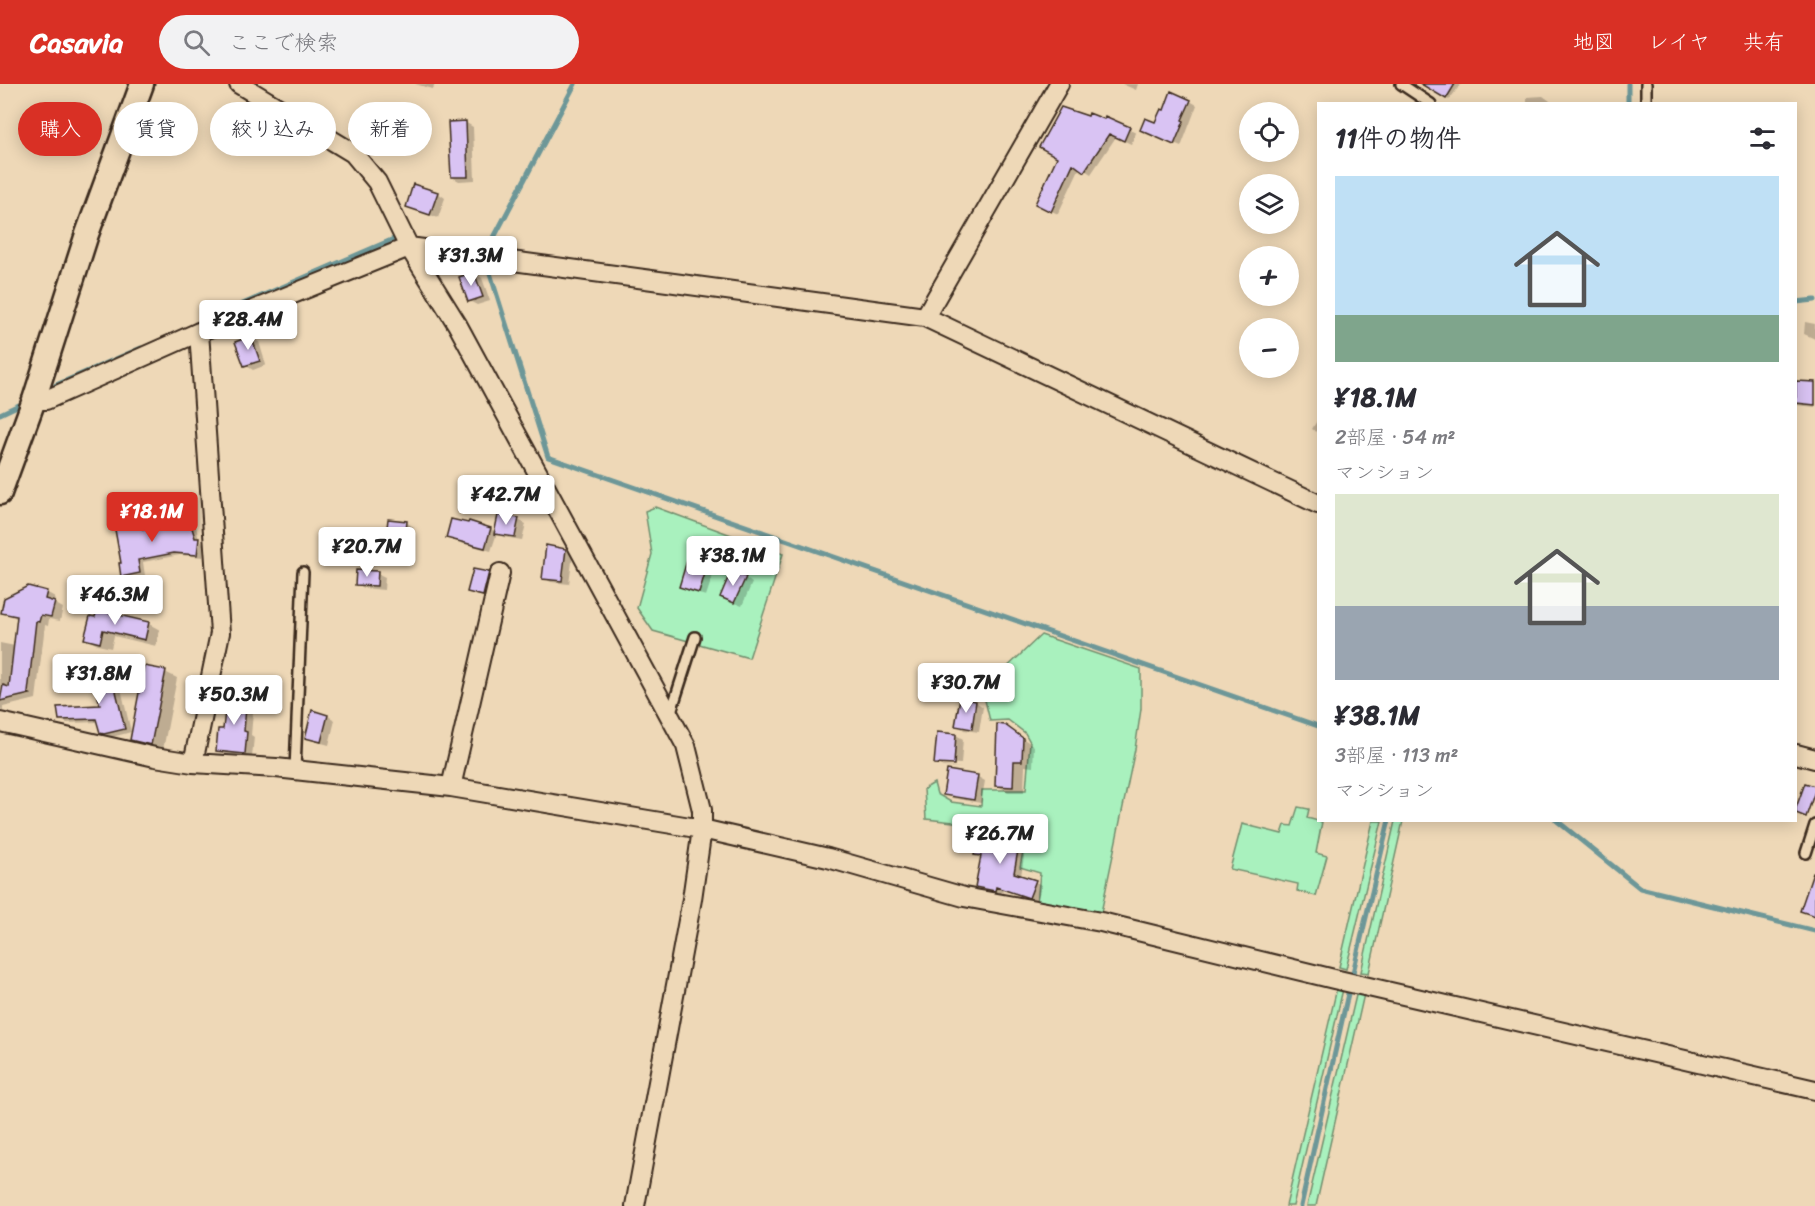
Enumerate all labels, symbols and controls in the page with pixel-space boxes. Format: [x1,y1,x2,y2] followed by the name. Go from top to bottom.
[159,15,579,69] search box
[30,18,123,67] text: Casavia
[228,23,338,62] text: ここで検索
[1573,23,1615,61] text: 地図
[1648,23,1710,61] text: レイヤ
[1743,23,1785,61] text: 共有
[180,26,213,59] icon: search
[18,102,102,156] chip: 購入
[114,102,198,156] chip: 賃貸
[210,102,336,156] chip: 絞り込み
[348,102,432,156] chip: 新着
[1239,102,1299,378] map controls
[1239,102,1299,162] button: locate
[1335,115,1461,161] text: 11件の物件
[1746,122,1779,155] icon: filters
[1239,174,1299,234] button: layers
[1503,215,1611,323] icon: home
[422,236,520,287] pin: ¥31.3M
[439,238,503,273] text: ¥31.3M
[1239,246,1299,306] button: +
[199,300,297,351] pin: ¥28.4M
[213,302,283,337] text: ¥28.4M
[1239,318,1299,378] button: −
[1335,374,1416,420] text: ¥18.1M
[1335,420,1455,455] text: 2部屋 · 54 m²
[1335,455,1434,490] text: マンション
[457,475,555,526] pin: ¥42.7M
[472,477,540,512] text: ¥42.7M
[103,492,201,543] pin: ¥18.1M
[121,494,183,529] text: ¥18.1M
[318,527,416,578] pin: ¥20.7M
[332,529,402,564] text: ¥20.7M
[1503,533,1611,641] icon: home
[684,536,782,587] pin: ¥38.1M
[700,538,766,573] text: ¥38.1M
[66,575,164,626] pin: ¥46.3M
[81,577,149,612] text: ¥46.3M
[50,654,148,705] pin: ¥31.8M
[66,656,132,691] text: ¥31.8M
[917,663,1015,714] pin: ¥30.7M
[932,665,1000,700] text: ¥30.7M
[185,675,283,726] pin: ¥50.3M
[199,677,269,712] text: ¥50.3M
[1335,692,1420,738] text: ¥38.1M
[1335,738,1458,773] text: 3部屋 · 113 m²
[1335,773,1434,808] text: マンション
[951,814,1049,865] pin: ¥26.7M
[966,816,1034,851] text: ¥26.7M

